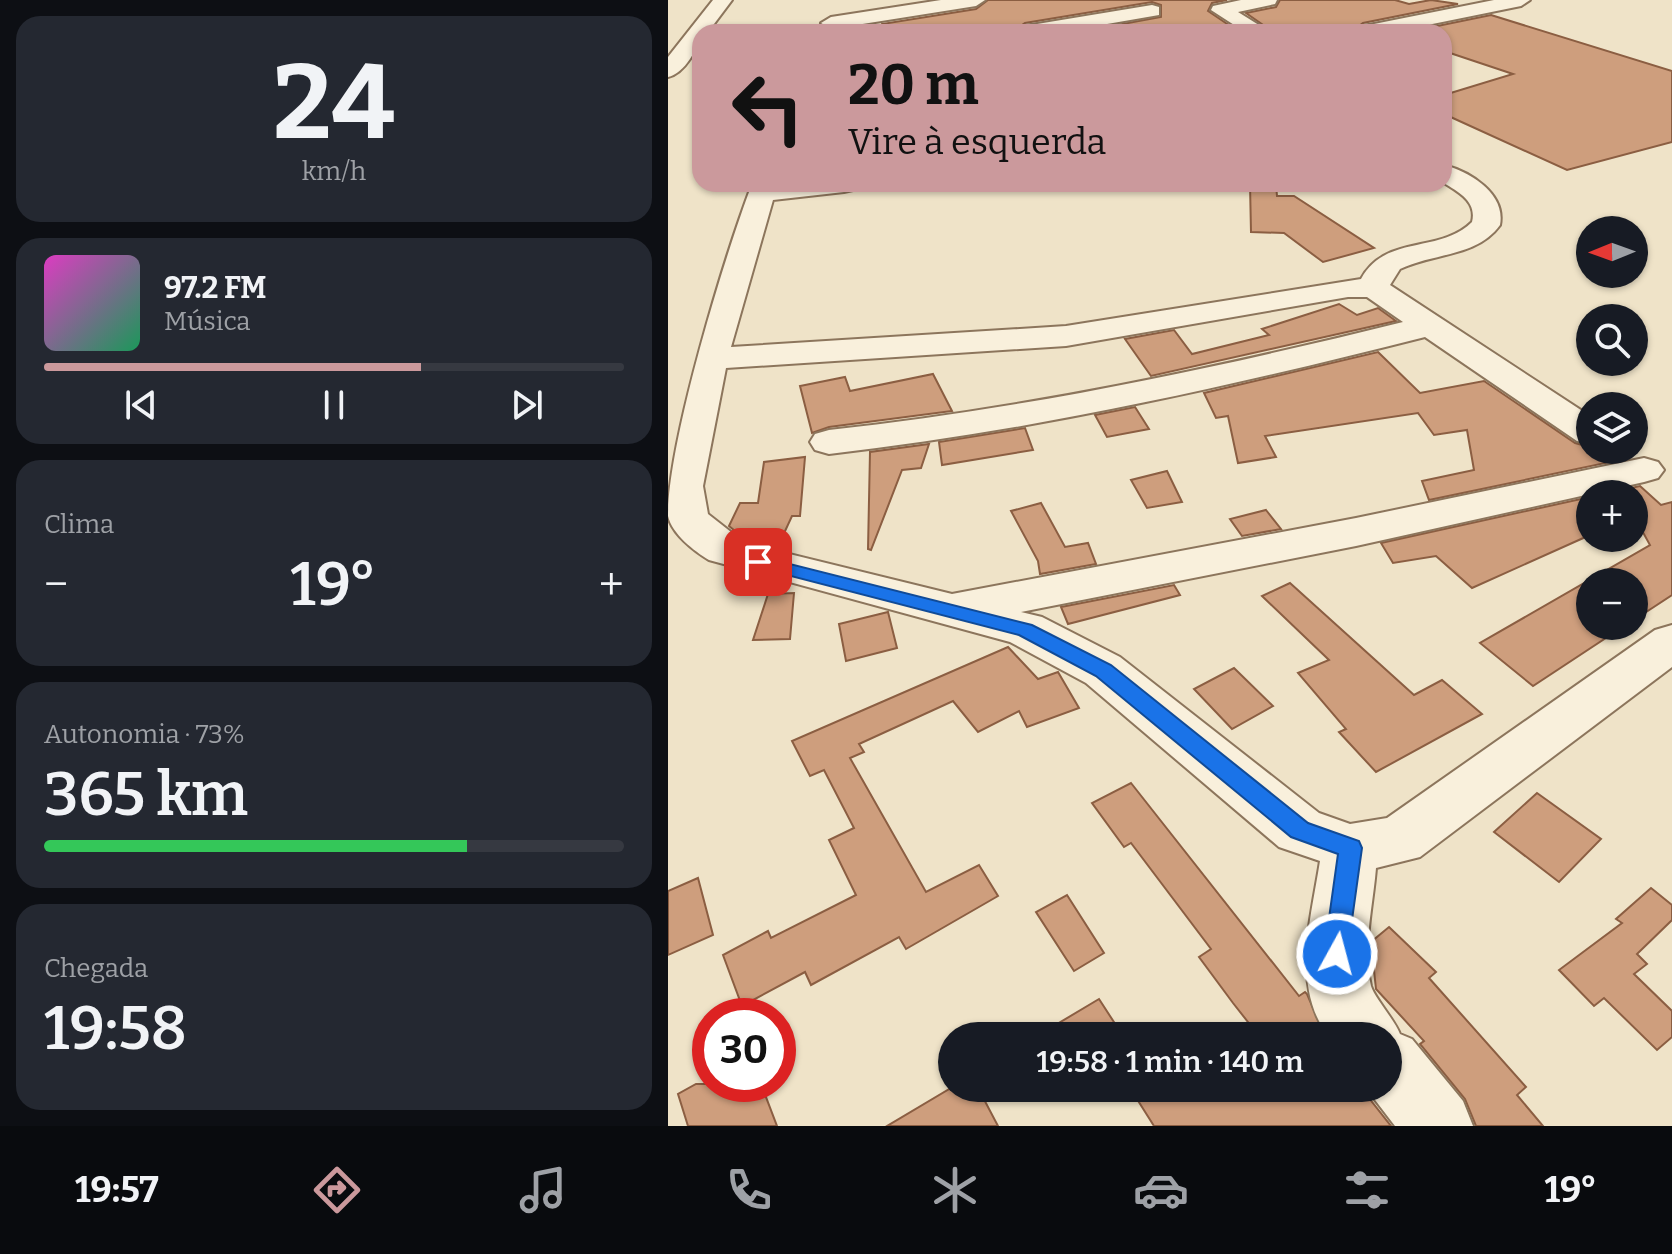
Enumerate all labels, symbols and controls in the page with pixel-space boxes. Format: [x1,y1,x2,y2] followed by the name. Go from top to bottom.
[273,41,395,166] text: 24
[848,52,979,119] text: 20 m
[716,56,820,160] icon: left
[848,120,1106,164] text: Vire à esquerda
[302,156,366,187] text: km/h
[1576,216,1648,288] north arrow
[1576,216,1648,640] map controls
[164,270,266,306] text: 97.2 FM
[1576,304,1648,376] button: search
[164,306,251,337] text: Música
[119,383,163,427] icon: previous
[312,383,356,427] icon: pause
[505,383,549,427] icon: next
[1576,392,1648,464] button: layers
[1576,480,1648,552] button: +
[44,509,114,540] text: Clima
[724,528,792,596] pin
[736,540,780,584] icon: arrive
[290,549,377,621] text: 19°
[44,558,68,611] text: −
[599,558,624,611] text: +
[1576,568,1648,640] button: −
[44,719,245,750] text: Autonomia · 73%
[44,759,248,831] text: 365 km
[1295,912,1379,996] position arrow
[44,953,148,984] text: Chegada
[44,993,187,1065] text: 19:58
[692,998,796,1102] speed limit sign: 30
[1037,1044,1304,1080] text: 19:58 · 1 min · 140 m
[309,1162,365,1218] icon: directions
[515,1162,571,1218] icon: music
[721,1162,777,1218] icon: phone
[927,1162,983,1218] icon: climate
[1133,1162,1189,1218] icon: car
[1339,1162,1395,1218] icon: filters
[75,1168,159,1212] text: 19:57
[1545,1168,1597,1212] text: 19°

